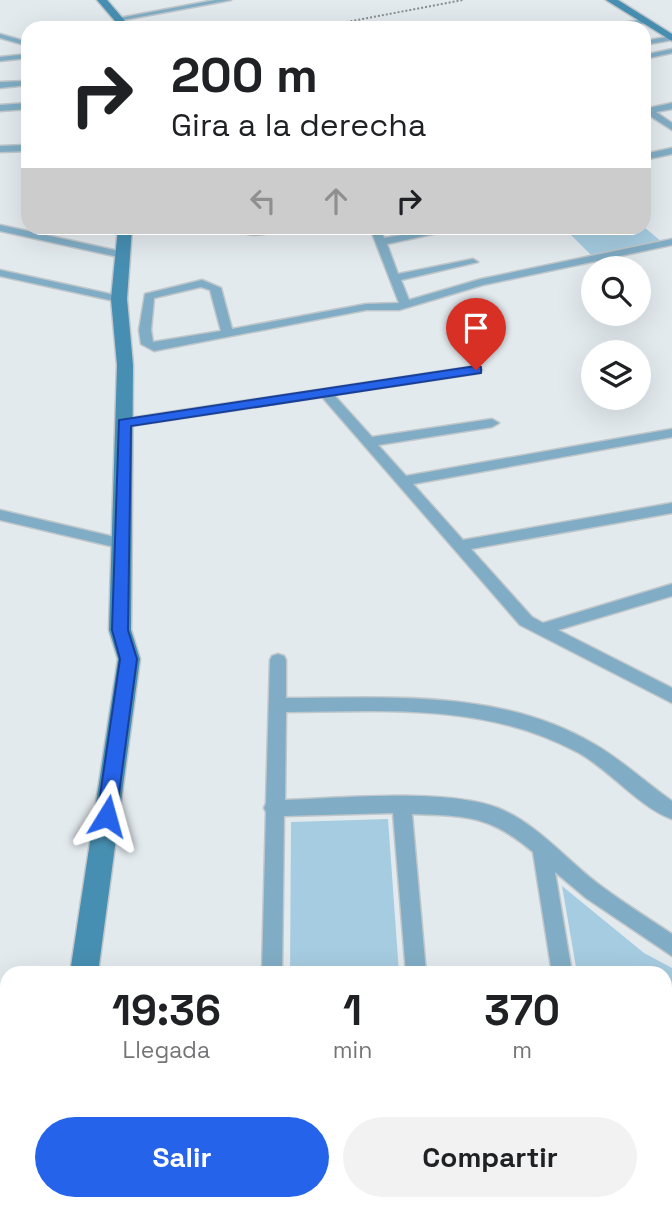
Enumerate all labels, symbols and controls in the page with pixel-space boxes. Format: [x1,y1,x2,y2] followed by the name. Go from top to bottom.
[171,44,318,106] text: 200 m
[56,49,147,140] icon: right
[171,105,426,145] text: Gira a la derecha
[244,182,282,220] icon: left
[317,182,355,220] icon: ahead
[390,182,428,220] icon: right
[581,256,651,410] map controls
[581,256,651,326] button: search
[446,298,506,370] pin
[457,309,495,347] icon: arrive
[581,340,651,410] button: layers
[70,779,144,853] position arrow
[112,984,221,1037] text: 19:36
[343,984,362,1037] text: 1
[484,984,560,1037] text: 370
[123,1035,210,1065] text: Llegada
[333,1035,372,1065] text: min
[512,1035,532,1065] text: m
[35,1117,329,1197] button: Salir
[343,1117,637,1197] button: Compartir

